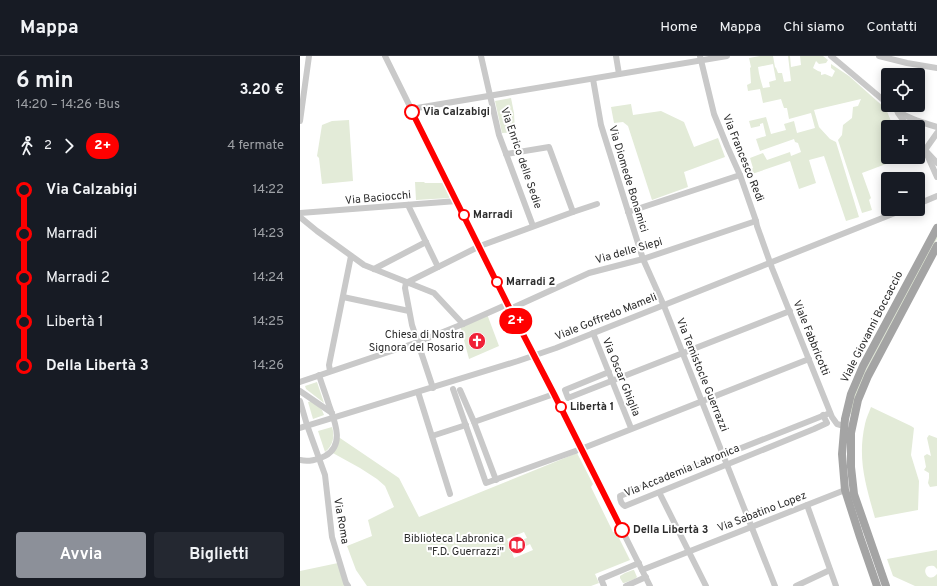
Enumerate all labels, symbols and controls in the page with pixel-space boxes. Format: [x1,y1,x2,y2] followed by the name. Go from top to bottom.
[20,16,79,40] text: Mappa
[660,19,697,36] text: Home
[719,19,761,36] text: Mappa
[783,19,845,36] text: Chi siamo
[867,19,917,36] text: Contatti
[16,68,74,95] text: 6 min
[881,68,925,216] map controls
[881,68,925,112] button: locate
[239,81,284,100] text: 3.20 €
[16,97,120,113] text: 14:20 – 14:26 · Bus
[404,104,420,120] marker: Via Calzabigi
[423,105,490,119] place label: Via Calzabigi
[497,105,545,211] street label: Via Enrico delle Sedie
[719,112,767,204] street label: Via Francesco Redi
[881,120,925,164] button: +
[605,124,651,234] street label: Via Diomede Bonamici
[16,135,38,157] icon: walk
[58,135,80,157] icon: forward
[94,137,111,154] text: 2+
[44,138,52,154] text: 2
[227,138,284,154] text: 4 fermate
[881,172,925,216] button: −
[46,181,137,200] text: Via Calzabigi
[253,182,284,198] text: 14:22
[344,188,412,208] street label: Via Baciocchi
[473,208,513,222] place label: Marradi
[458,209,470,221] marker: Marradi
[46,225,97,244] text: Marradi
[253,226,284,242] text: 14:23
[594,235,664,267] street label: Via delle Siepi
[46,269,110,288] text: Marradi 2
[838,269,906,385] street label: Viale Giovanni Boccaccio
[253,270,284,286] text: 14:24
[506,275,555,289] place label: Marradi 2
[491,276,503,288] marker: Marradi 2
[553,290,659,344] street label: Viale Goffredo Mameli
[790,298,832,378] street label: Viale Fabbricotti
[498,308,534,334] line badge: 2+
[507,312,525,329] text: 2+
[46,313,104,332] text: Libertà 1
[252,314,284,330] text: 14:25
[673,316,731,434] street label: Via Temistocle Guerrazzi
[369,328,464,355] place label: Chiesa di Nostra Signora del Rosario
[467,331,487,351] church icon: Chiesa di Nostra Signora del Rosario
[599,336,643,419] street label: Via Oscar Ghiglia
[46,357,149,376] text: Della Libertà 3
[253,358,284,374] text: 14:26
[570,400,614,414] place label: Libertà 1
[555,401,567,413] marker: Libertà 1
[622,441,742,501] street label: Via Accademia Labronica
[715,489,809,535] street label: Via Sabatino Lopez
[330,497,352,545] street label: Via Roma
[614,522,630,538] marker: Della Libertà 3
[633,523,708,537] place label: Della Libertà 3
[16,532,146,578] button: Avvia
[154,532,284,578] button: Biglietti
[404,532,504,559] place label: Biblioteca Labronica "F.D. Guerrazzi"
[507,535,527,555] library icon: Biblioteca Labronica "F.D. Guerrazzi"

